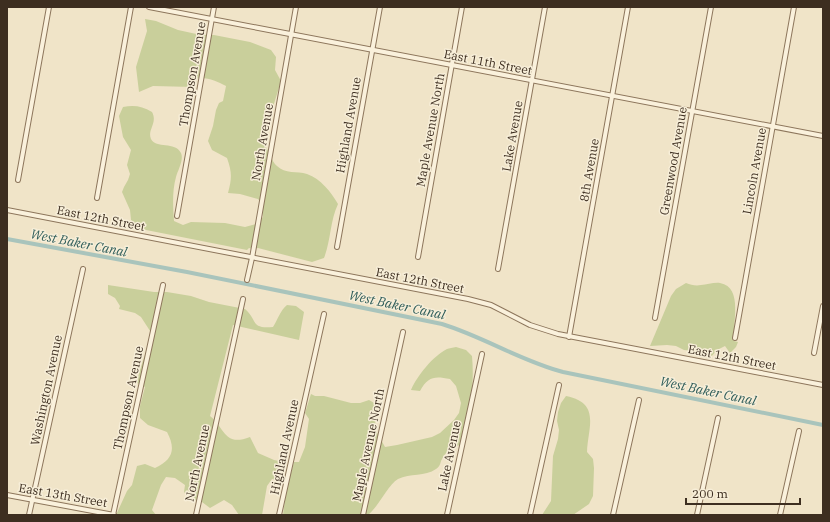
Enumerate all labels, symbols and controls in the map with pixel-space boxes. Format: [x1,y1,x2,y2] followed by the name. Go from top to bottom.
[175,20,209,128] street label: Thompson Avenue
[443,46,533,78] street label: East 11th Street
[413,71,447,188] street label: Maple Avenue North
[332,76,364,174] street label: Highland Avenue
[498,99,526,173] street label: Lake Avenue
[248,102,276,182] street label: North Avenue
[656,106,690,216] street label: Greenwood Avenue
[739,127,769,215] street label: Lincoln Avenue
[576,137,602,203] street label: 8th Avenue
[56,202,146,234] street label: East 12th Street
[29,225,129,261] water label: West Baker Canal
[375,264,465,296] street label: East 12th Street
[347,287,447,324] water label: West Baker Canal
[27,333,65,447] street label: Washington Avenue
[687,341,777,373] street label: East 12th Street
[110,345,146,451] street label: Thompson Avenue
[658,373,758,410] water label: West Baker Canal
[349,387,387,503] street label: Maple Avenue North
[267,398,301,496] street label: Highland Avenue
[434,419,464,493] street label: Lake Avenue
[182,423,212,503] street label: North Avenue
[18,480,108,510] street label: East 13th Street
[686,480,800,506] scale bar
[692,486,728,501] text: 200 m

